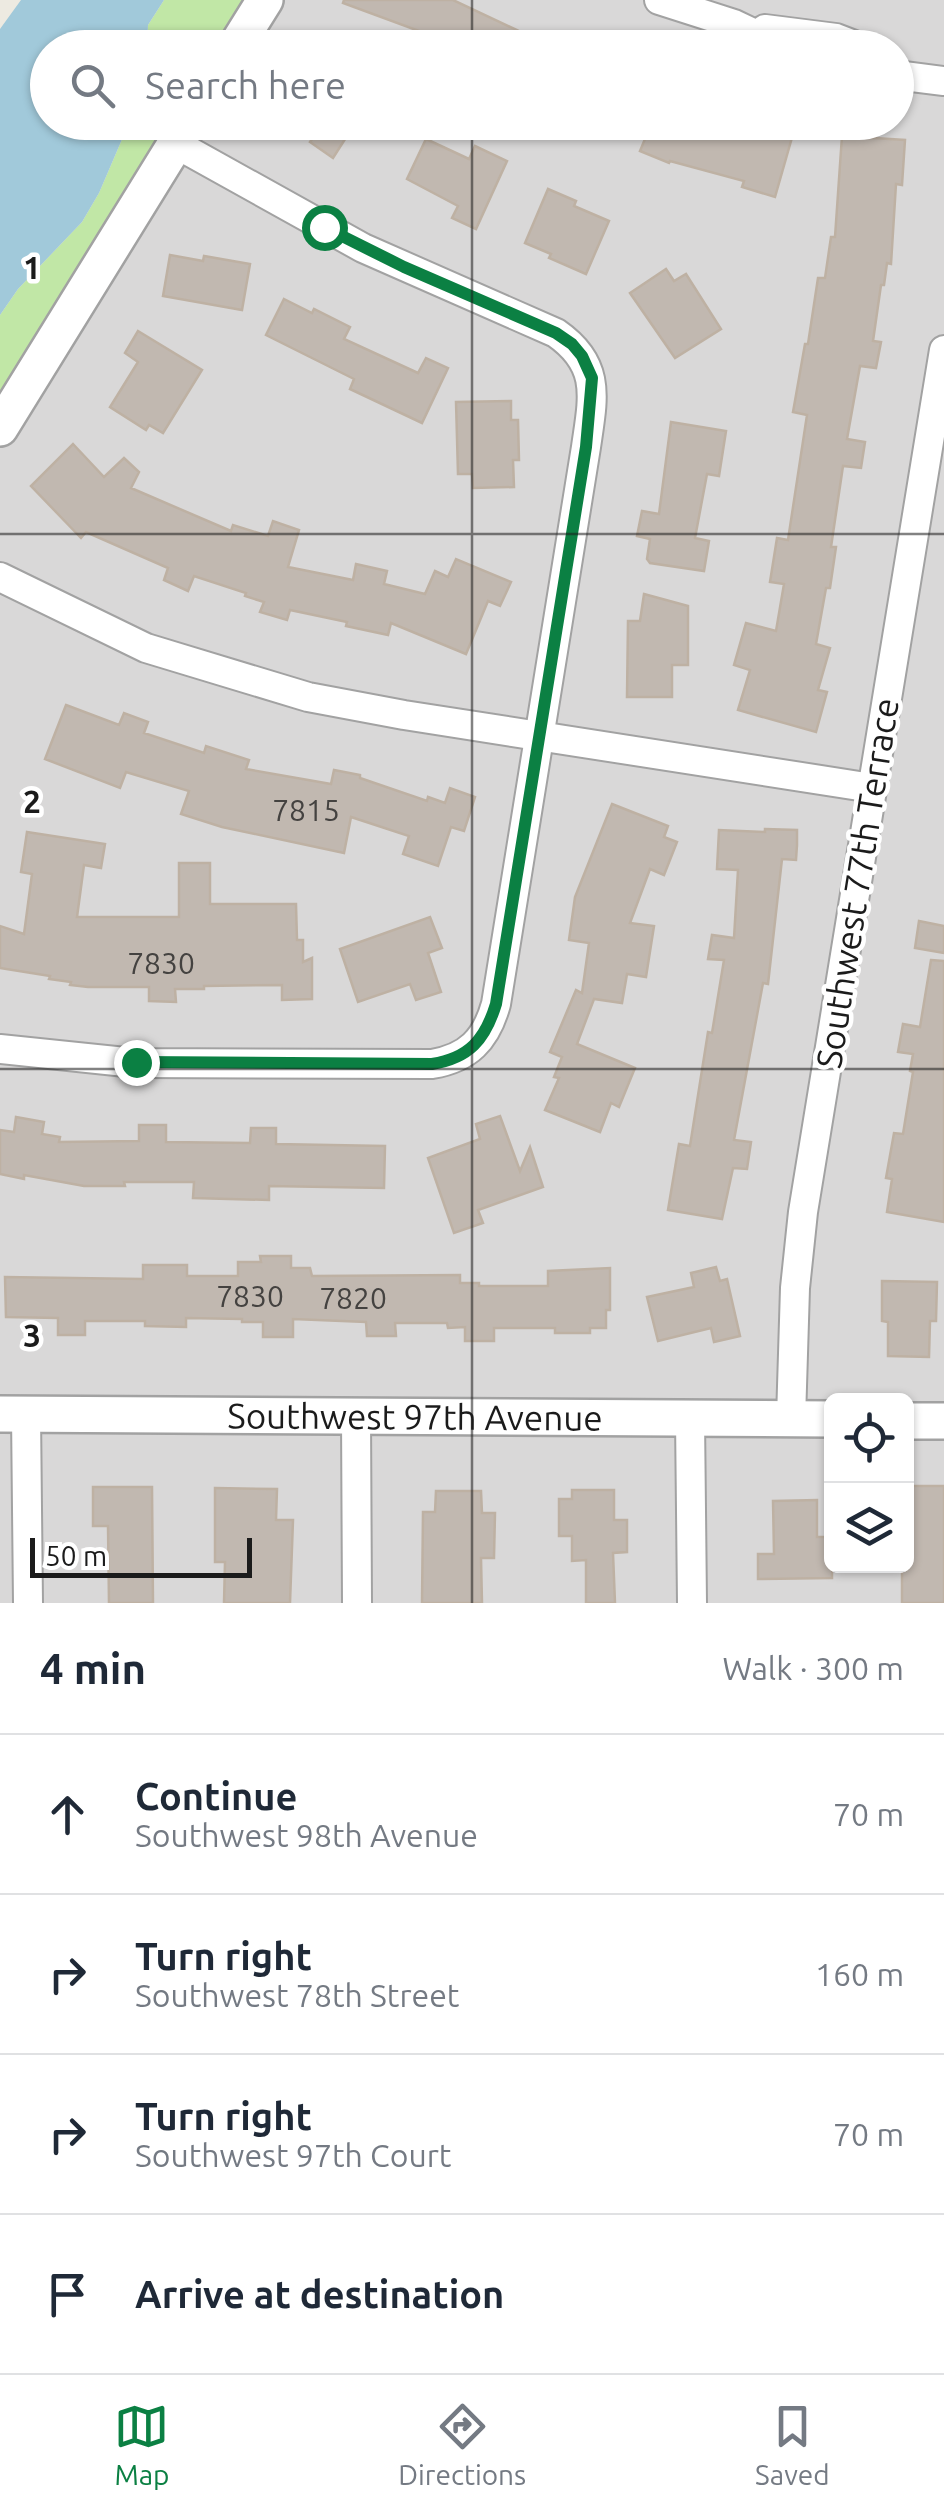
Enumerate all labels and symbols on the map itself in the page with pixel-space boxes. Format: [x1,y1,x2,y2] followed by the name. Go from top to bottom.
[302,205,348,251] route start
[23,249,41,285] text: 1
[808,695,906,1071] street label: Southwest 77th Terrace
[23,783,41,819] text: 2
[272,793,340,827] house number: 7815
[127,946,195,980] house number: 7830
[114,1040,160,1086] route end
[216,1279,284,1313] house number: 7830
[319,1281,387,1315] house number: 7820
[23,1317,41,1353] text: 3
[227,1395,603,1438] street label: Southwest 97th Avenue
[30,1533,252,1578] scale bar

